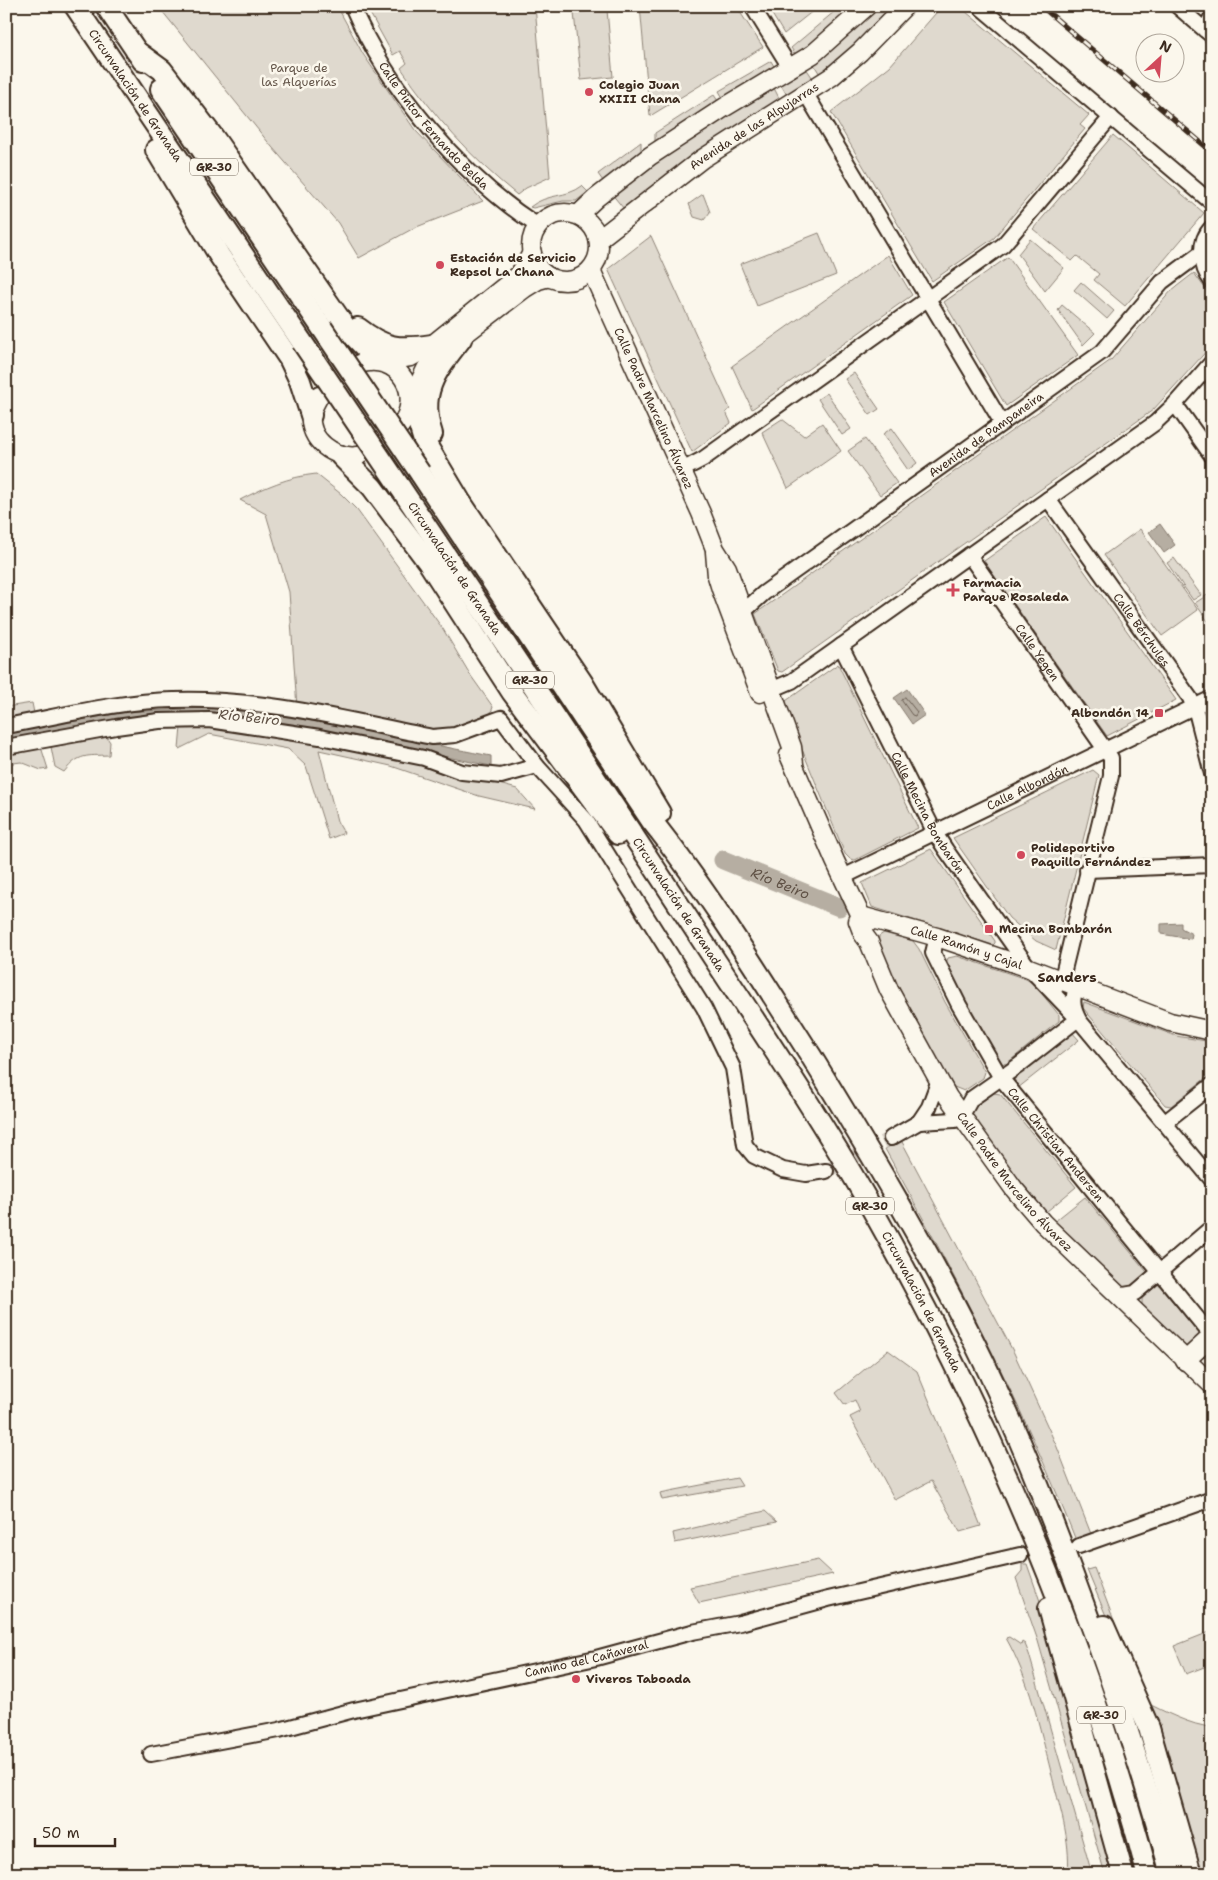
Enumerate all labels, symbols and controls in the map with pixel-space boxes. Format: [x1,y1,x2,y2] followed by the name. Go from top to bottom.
[85,26,186,165] street label: Circunvalación de Granada
[1136,32,1186,82] north arrow
[1157,36,1175,57] text: N
[375,59,493,193] street label: Calle Pintor Fernando Belda
[261,60,337,90] park label: Parque de las Alquerías
[599,77,681,107] place label: Colegio Juan XXIII Chana
[686,79,822,174] street label: Avenida de las Alpujarras
[583,86,595,98] marker: Colegio Juan XXIII Chana
[190,158,238,176] road number: GR-30
[450,250,576,280] place label: Estación de Servicio Repsol La Chana
[434,259,446,271] marker: Estación de Servicio Repsol La Chana
[610,325,697,492] street label: Calle Padre Marcelino Álvarez
[925,388,1047,481] street label: Avenida de Pampaneira
[404,499,505,638] street label: Circunvalación de Granada
[963,575,1070,605] place label: Farmacia Parque Rosaleda
[947,584,959,596] marker: Farmacia Parque Rosaleda
[1110,590,1173,670] street label: Calle Bérchules
[1012,621,1063,684] street label: Calle Yegen
[506,672,554,688] road number: GR-30
[217,705,281,729] water label: Río Beiro
[1071,705,1150,721] place label: Albondón 14
[1153,707,1165,719] marker: Albondón 14
[887,749,968,877] street label: Calle Mecina Bombarón
[984,761,1071,814] street label: Calle Albondón
[629,835,729,975] street label: Circunvalación de Granada
[1031,840,1152,870] place label: Polideportivo Paquillo Fernández
[1015,849,1027,861] marker: Polideportivo Paquillo Fernández
[749,863,812,903] water label: Río Beiro
[999,921,1112,937] place label: Mecina Bombarón
[909,922,1025,973] street label: Calle Ramón y Cajal
[983,923,995,935] marker: Mecina Bombarón
[1037,968,1097,986] district label: Sanders
[1004,1084,1107,1205] street label: Calle Christian Andersen
[953,1109,1076,1255] street label: Calle Padre Marcelino Álvarez
[846,1198,894,1214] road number: GR-30
[878,1228,965,1376] street label: Circunvalación de Granada
[523,1636,650,1681] street label: Camino del Cañaveral
[586,1671,692,1687] place label: Viveros Taboada
[570,1673,582,1685] marker: Viveros Taboada
[1077,1706,1125,1724] road number: GR-30
[35,1815,115,1847] scale bar
[42,1823,80,1843] text: 50 m

